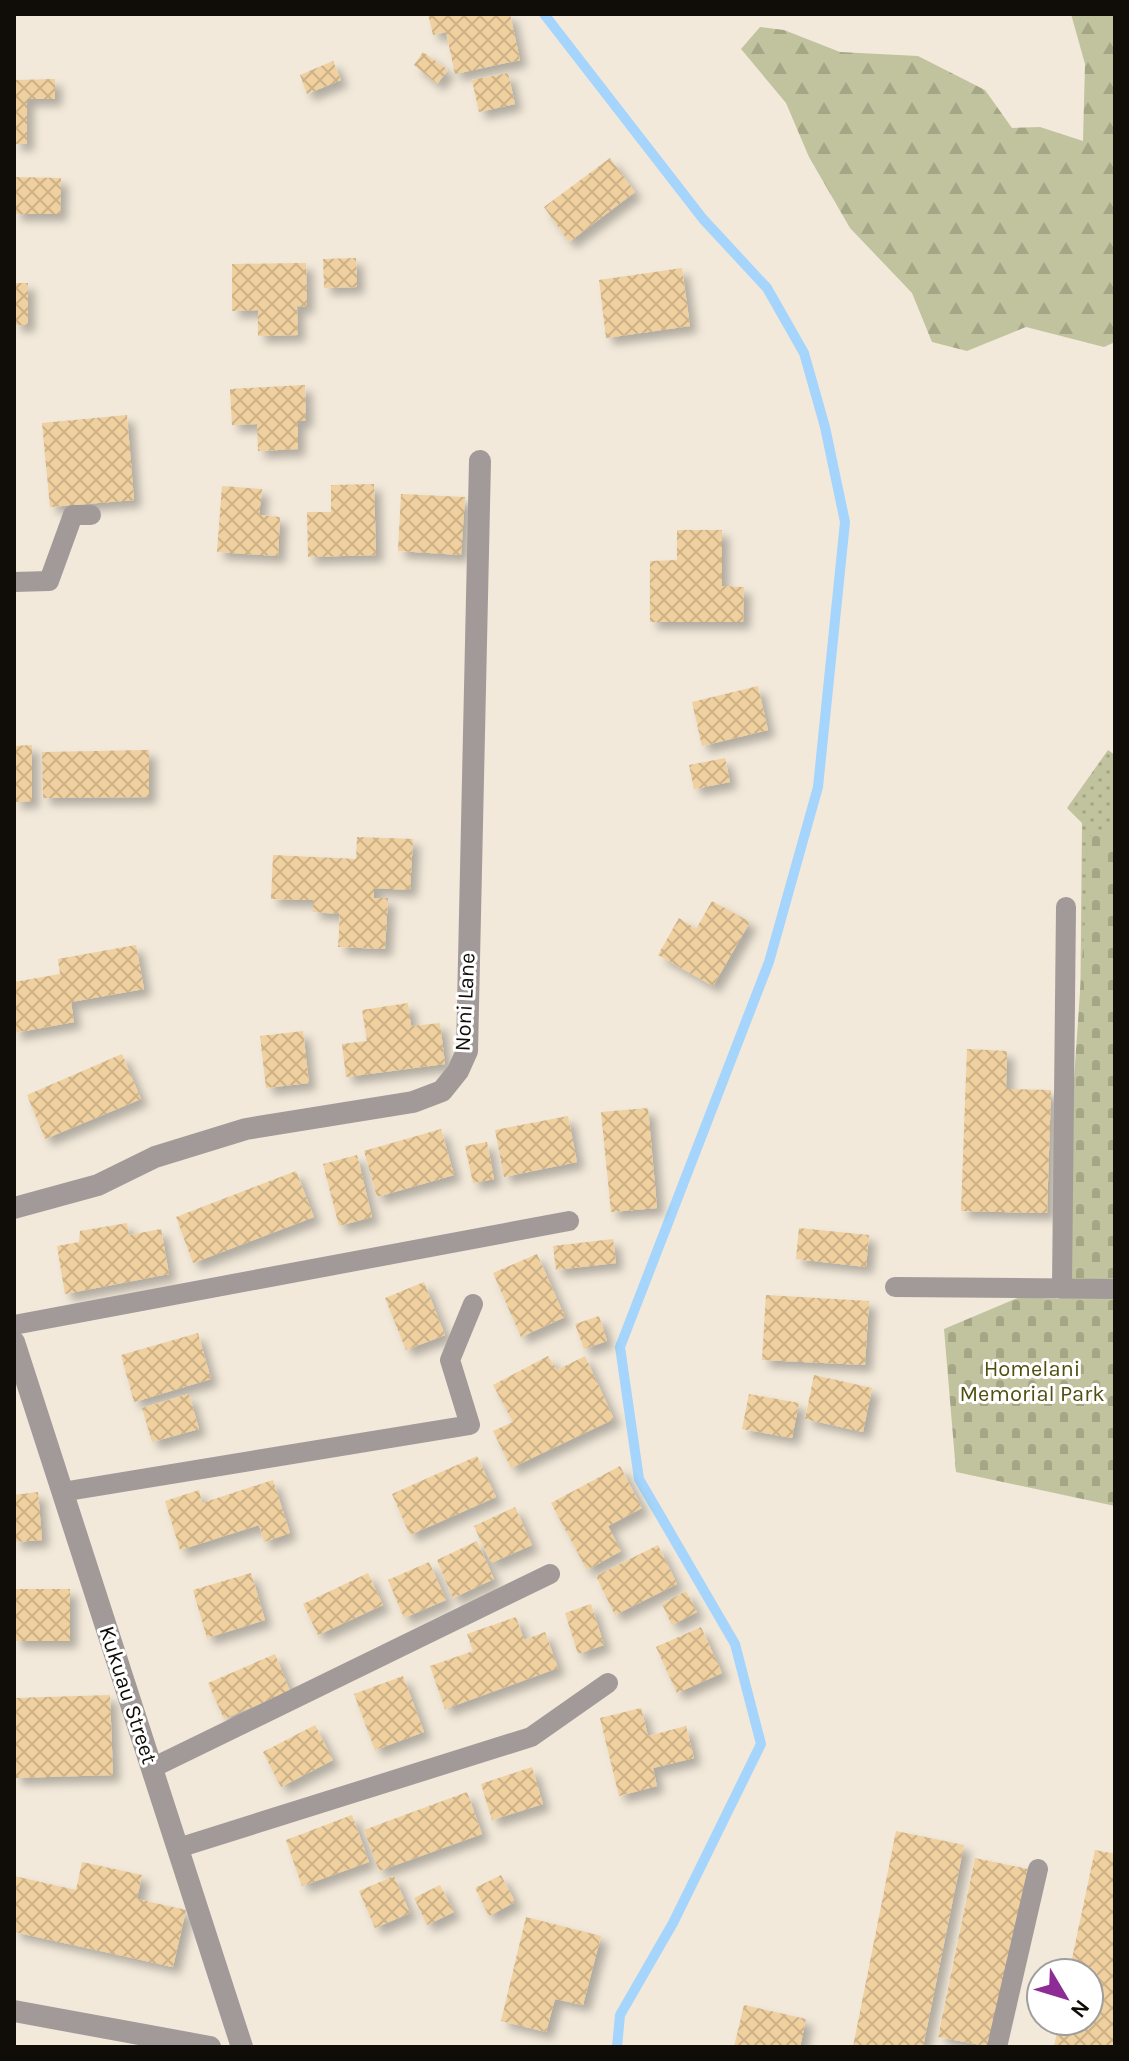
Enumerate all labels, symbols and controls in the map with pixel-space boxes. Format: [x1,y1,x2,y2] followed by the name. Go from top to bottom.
[449,952,481,1052] street label: Noni Lane
[959,1356,1105,1407] park label: Homelani Memorial Park
[93,1623,163,1767] street label: Kukuau Street
[1025,1957,1105,2037] north arrow
[1065,1994,1095,2023] text: N

